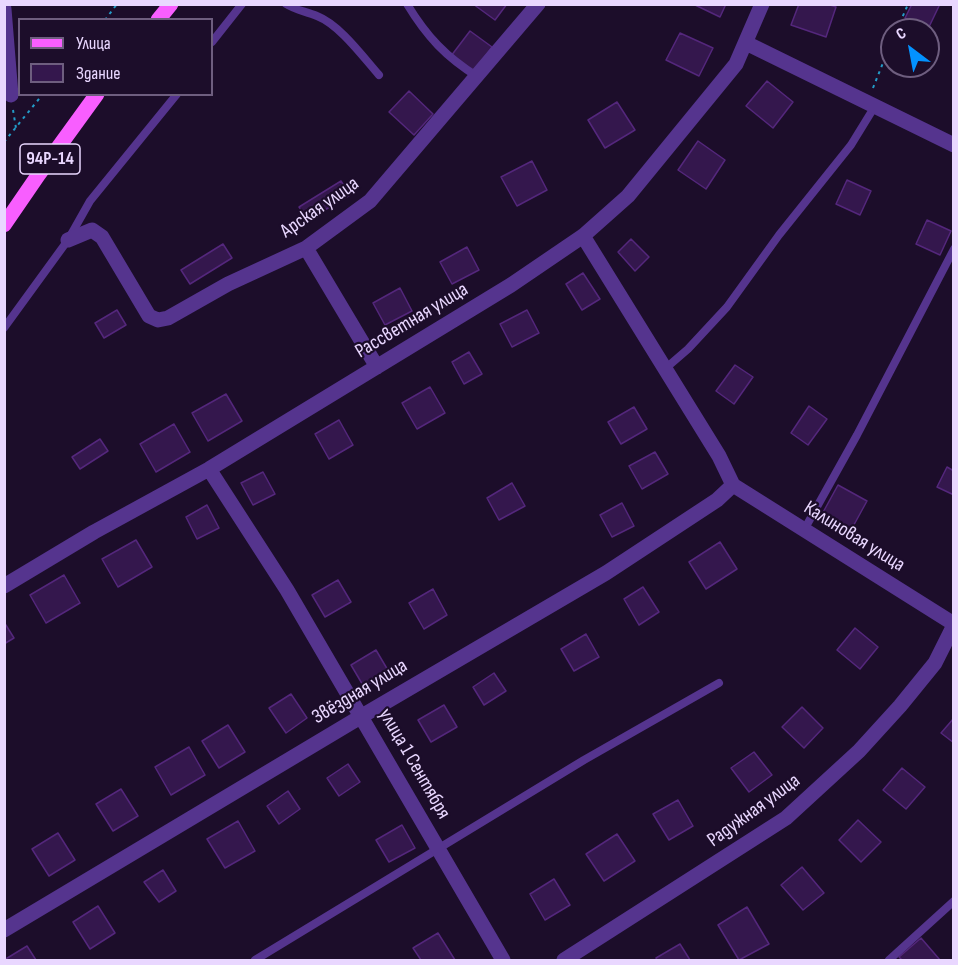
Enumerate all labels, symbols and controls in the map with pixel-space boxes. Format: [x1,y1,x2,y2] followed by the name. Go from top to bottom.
[18,18,213,96] legend
[880,18,940,78] north arrow
[893,24,910,44] text: С
[76,33,111,54] text: Улица
[76,63,121,84] text: Здание
[20,144,80,174] road number: 94Р-14
[276,172,364,244] street label: Арская улица
[351,278,473,364] street label: Рассветная улица
[799,496,909,578] street label: Калиновая улица
[308,654,412,730] street label: Звёздная улица
[373,705,455,823] street label: улица 1 Сентября
[703,769,805,853] street label: Радужная улица

